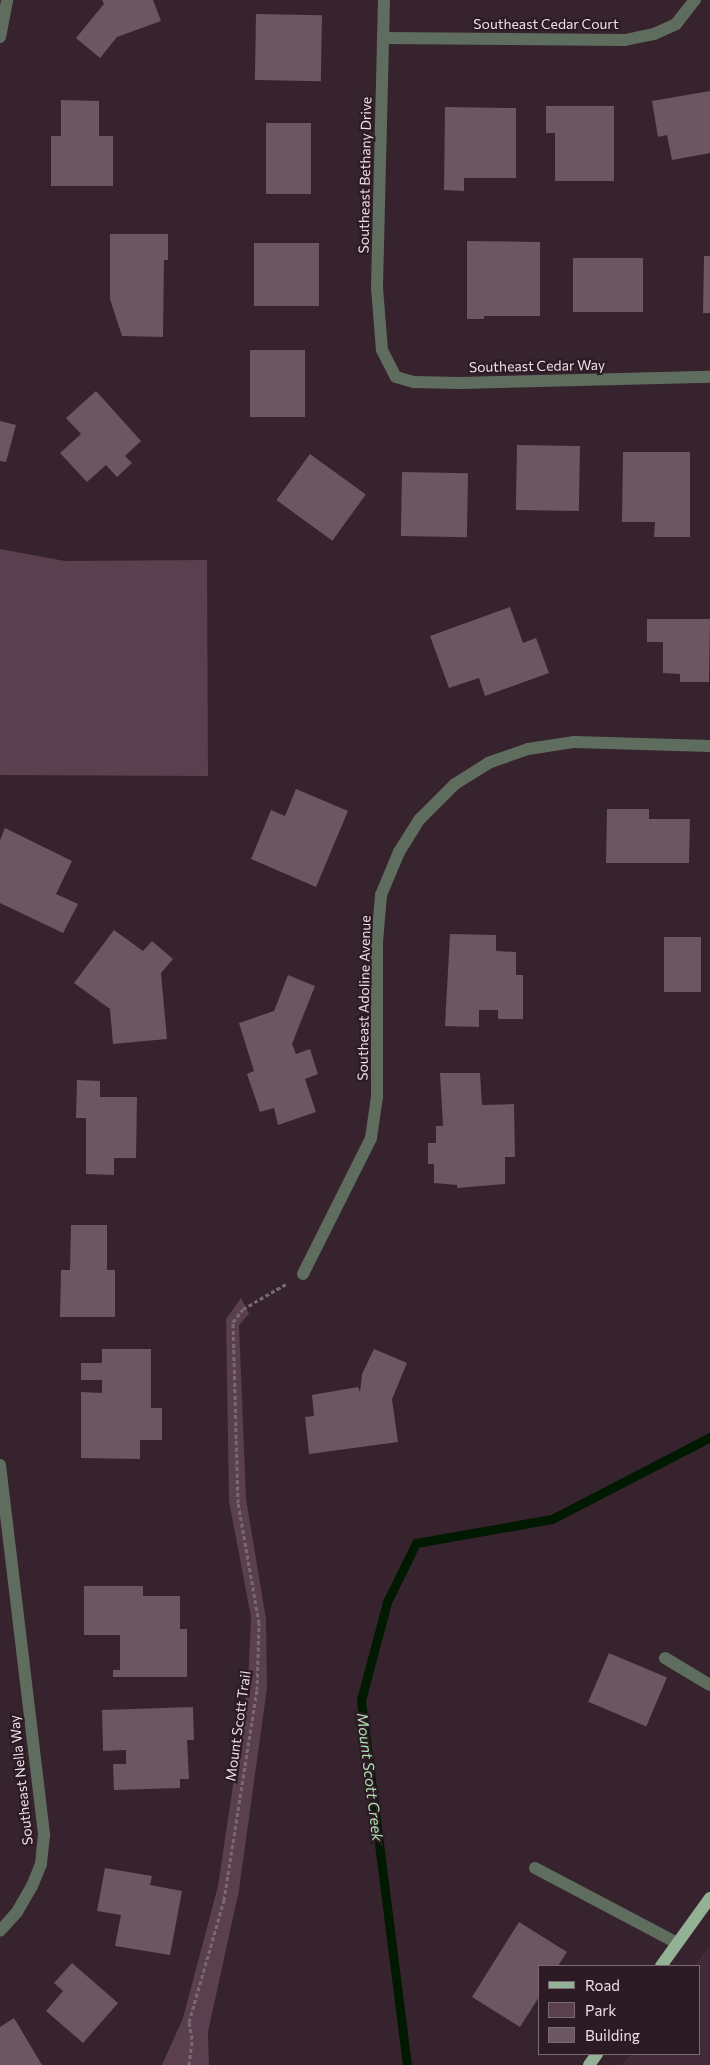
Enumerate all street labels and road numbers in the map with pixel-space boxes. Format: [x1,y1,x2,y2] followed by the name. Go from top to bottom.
[473,16,619,32] street label: Southeast Cedar Court
[355,97,375,253] street label: Southeast Bethany Drive
[469,356,605,376] street label: Southeast Cedar Way
[354,915,374,1081] street label: Southeast Adoline Avenue
[222,1670,254,1782] street label: Mount Scott Trail
[6,1714,36,1846] street label: Southeast Nella Way

